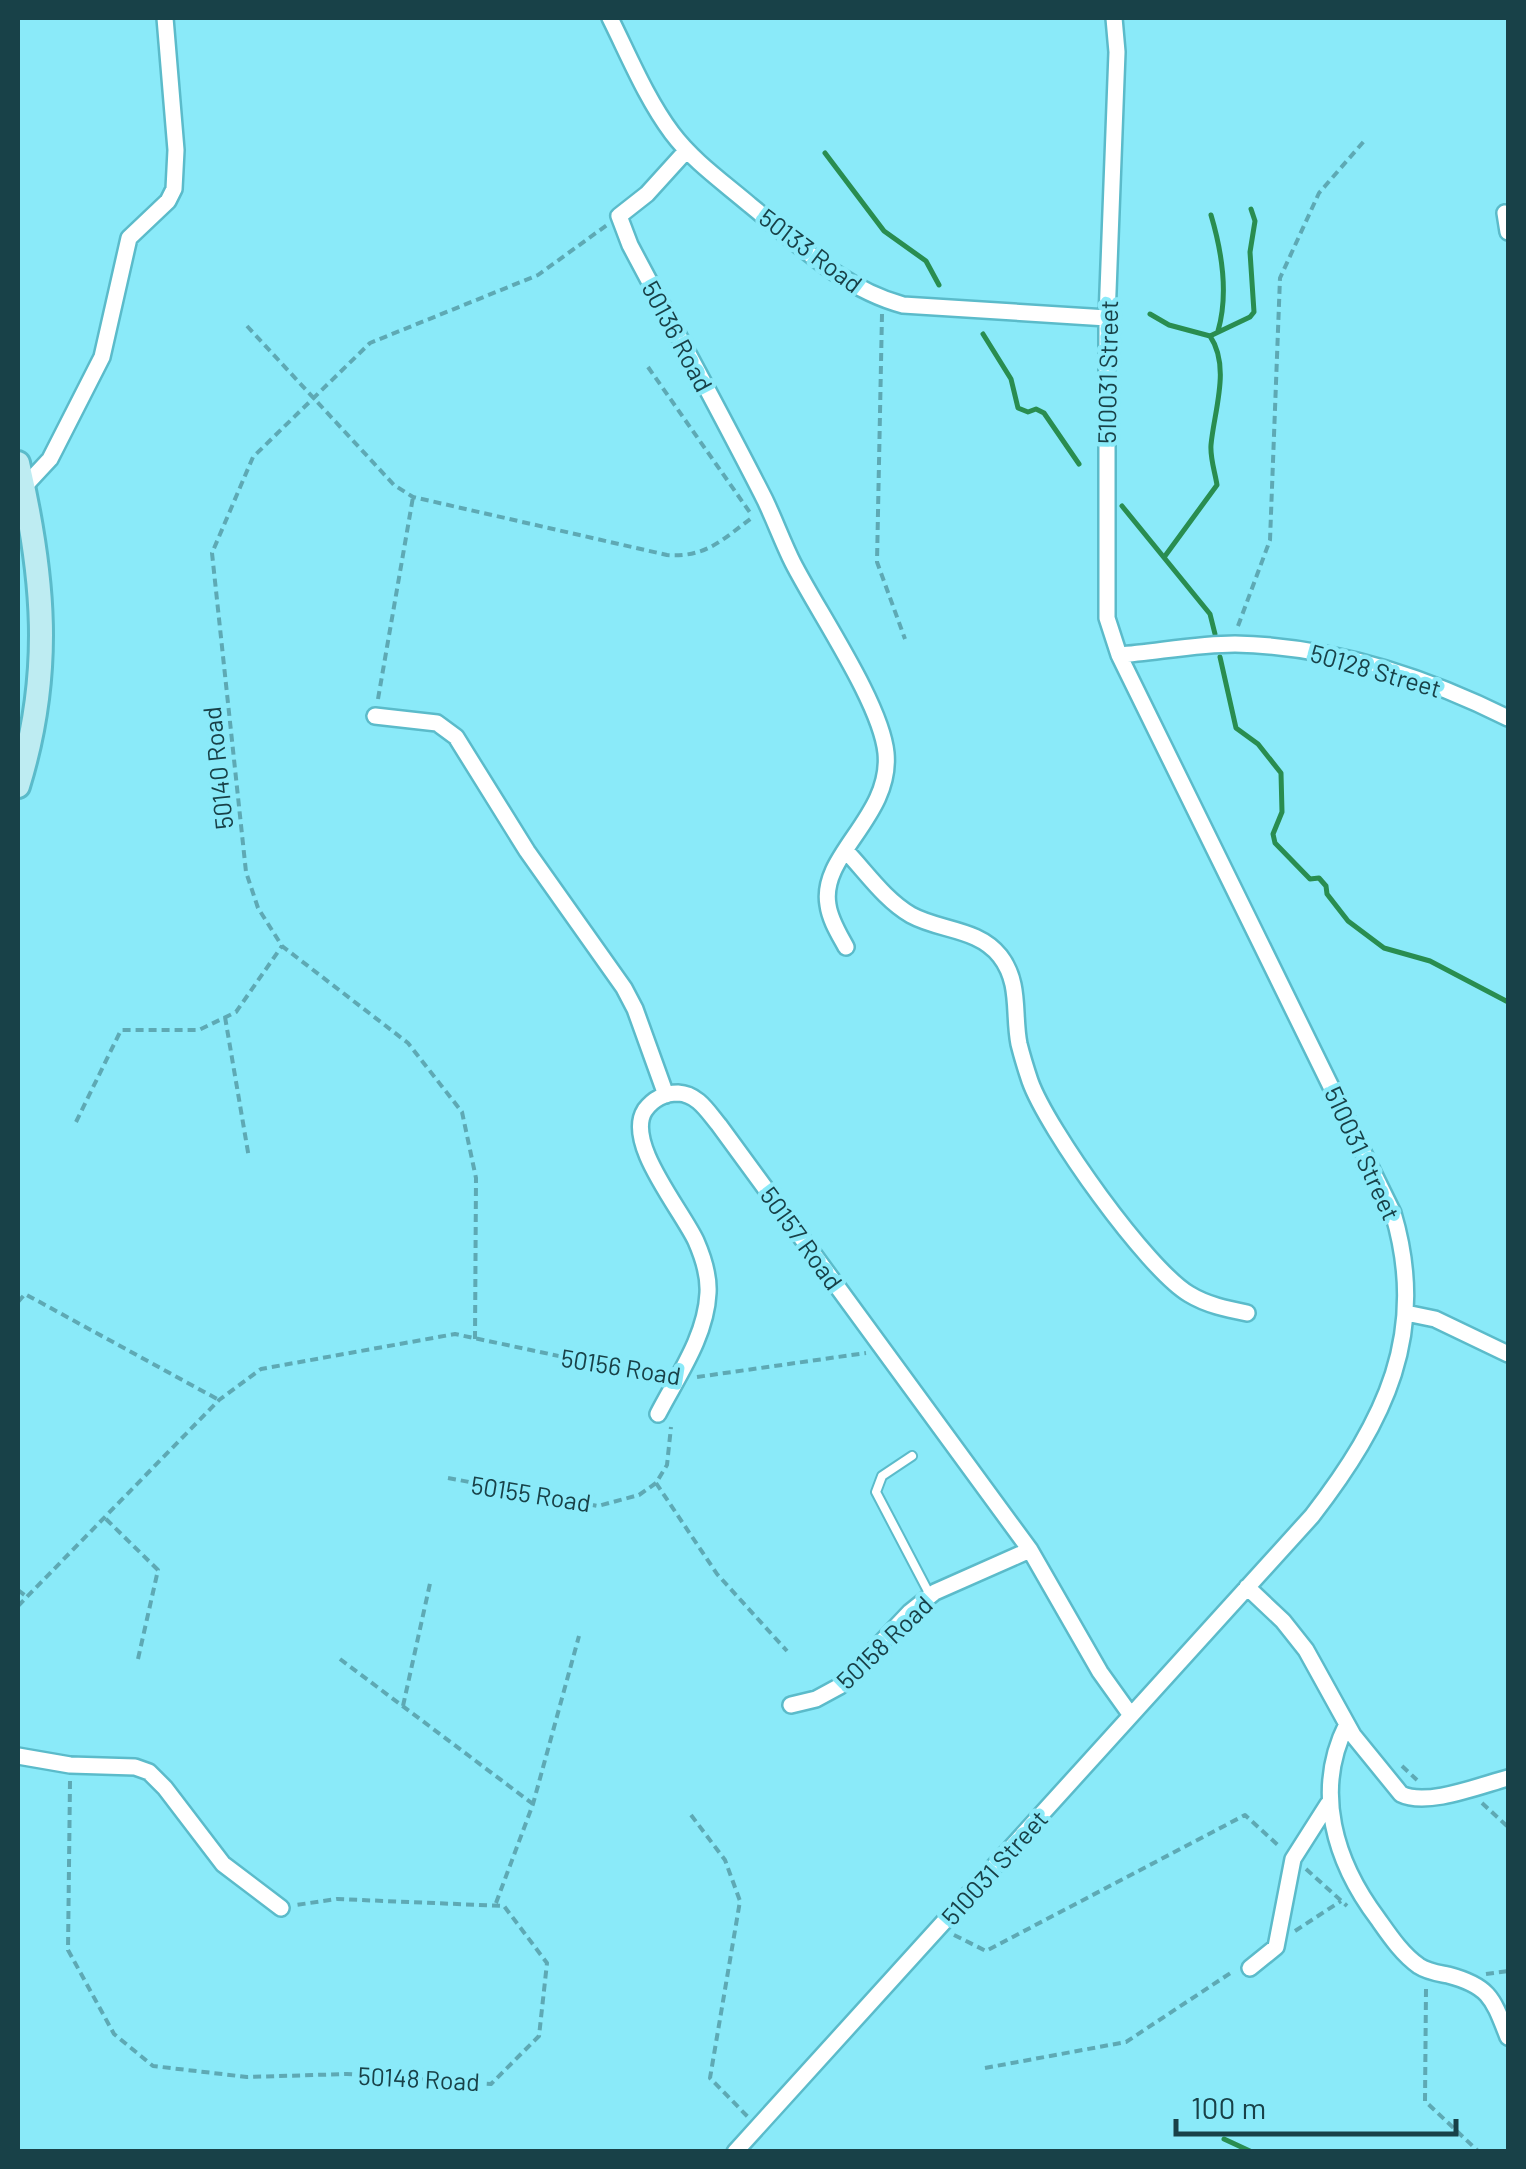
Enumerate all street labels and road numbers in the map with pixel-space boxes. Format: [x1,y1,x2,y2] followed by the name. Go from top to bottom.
[754,202,868,298] street label: 50133 Road
[636,276,720,396] street label: 50136 Road
[1091,300,1123,444] street label: 510031 Street
[1307,637,1445,703] street label: 50128 Street
[196,705,238,831] street label: 50140 Road
[1319,1081,1407,1225] street label: 510031 Street
[755,1181,849,1295] street label: 50157 Road
[559,1342,683,1390] street label: 50156 Road
[469,1469,593,1517] street label: 50155 Road
[830,1589,938,1695] street label: 50158 Road
[935,1804,1053,1930] street label: 510031 Street
[357,2060,481,2096] street label: 50148 Road

